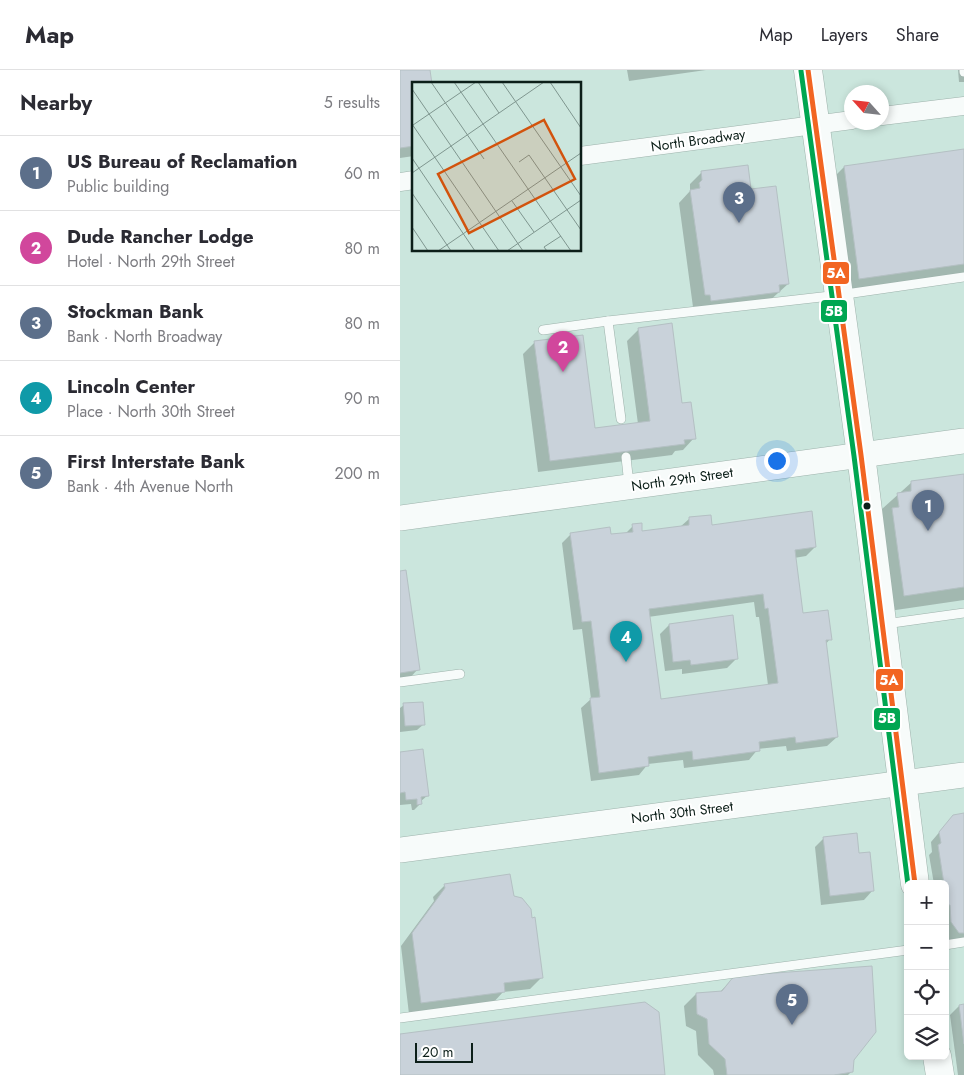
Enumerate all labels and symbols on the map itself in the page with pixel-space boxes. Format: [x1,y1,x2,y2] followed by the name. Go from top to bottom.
[412,82,581,251] inset map
[844,85,889,130] north arrow
[649,123,747,157] street label: North Broadway
[723,182,755,223] pin: 3
[822,261,850,285] line badge: 5A
[826,263,846,283] text: 5A
[820,299,848,323] line badge: 5B
[825,301,843,321] text: 5B
[547,331,579,372] pin: 2
[764,448,790,474] your location
[630,462,735,496] street label: North 29th Street
[912,490,944,531] pin: 1
[862,501,872,511] unlabelled marker
[610,621,642,662] pin: 4
[875,668,904,692] line badge: 5A
[879,670,899,690] text: 5A
[873,707,901,731] line badge: 5B
[878,708,896,728] text: 5B
[630,796,735,828] street label: North 30th Street
[776,984,808,1025] pin: 5
[415,1040,472,1063] scale bar

